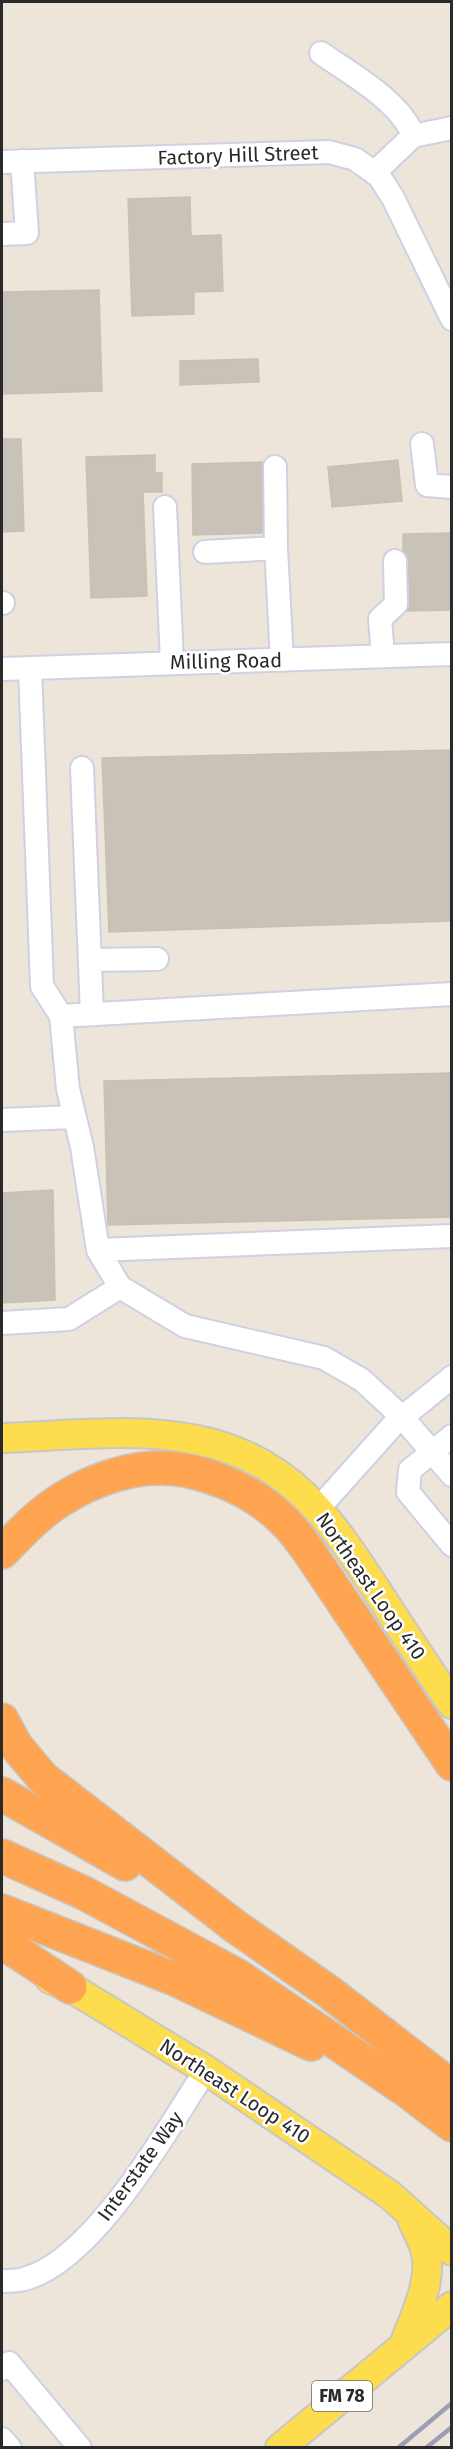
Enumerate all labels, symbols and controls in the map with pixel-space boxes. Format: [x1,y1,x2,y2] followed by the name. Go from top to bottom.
[157,140,320,170] street label: Factory Hill Street
[170,648,282,674] street label: Milling Road
[311,1508,431,1664] street label: Northeast Loop 410
[155,2033,315,2149] street label: Northeast Loop 410
[92,2106,188,2225] street label: Interstate Way
[312,2381,372,2411] road number: FM 78

